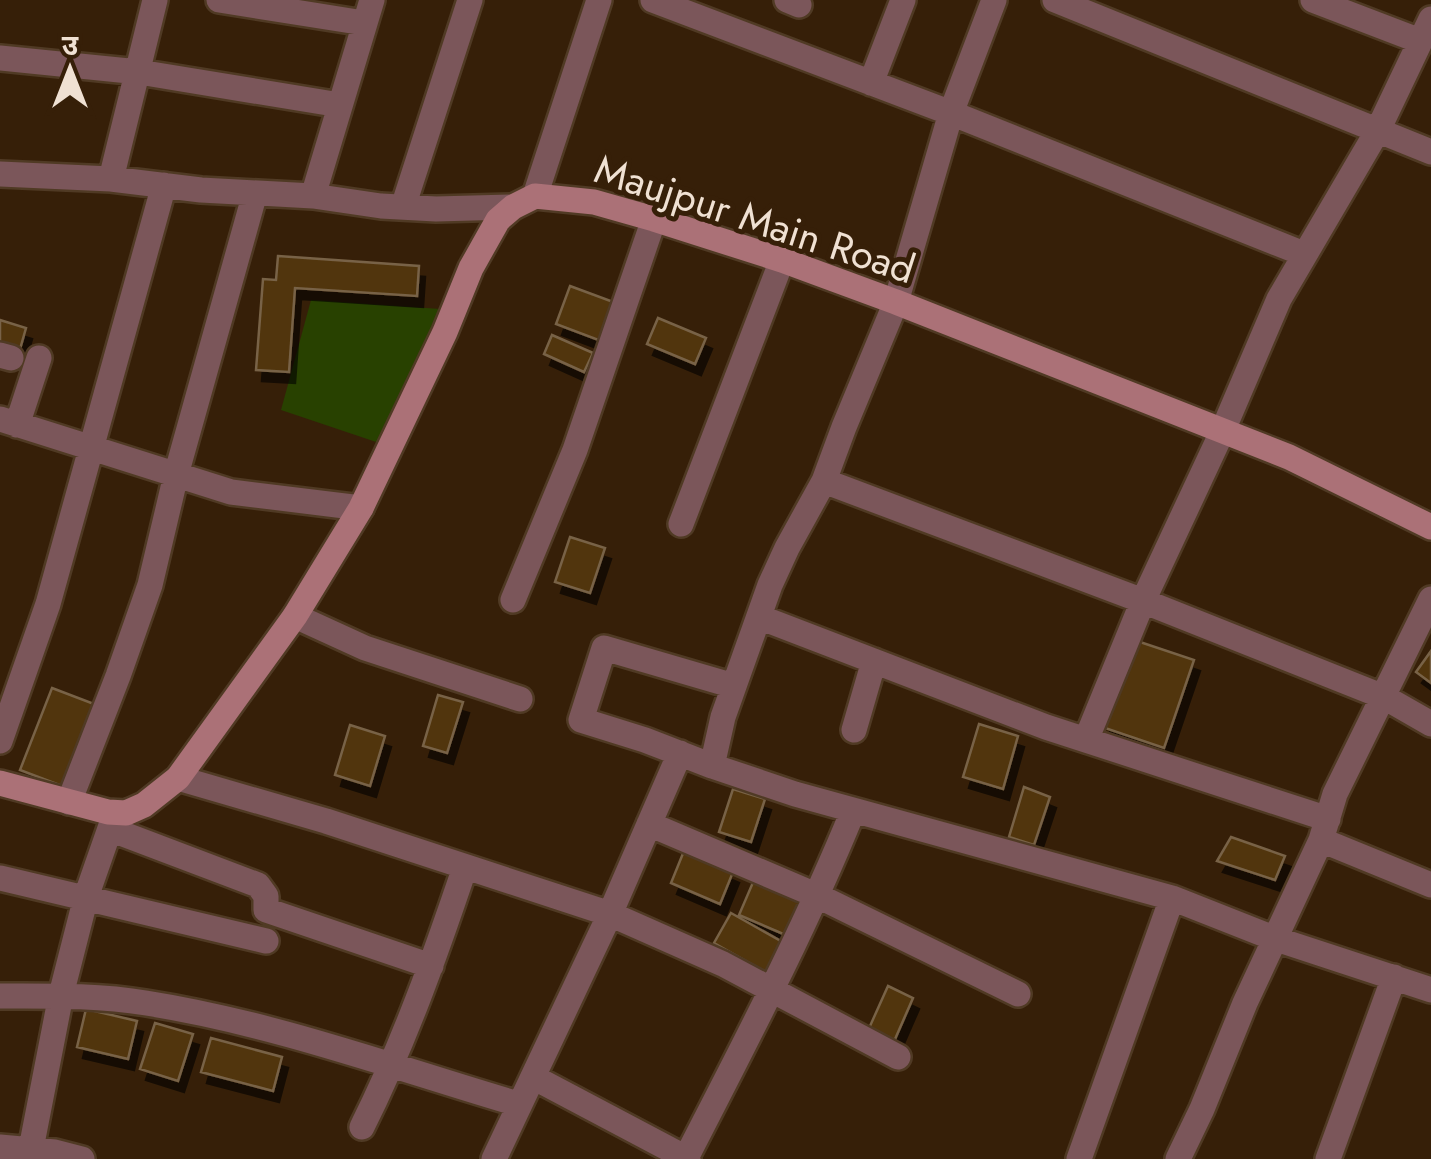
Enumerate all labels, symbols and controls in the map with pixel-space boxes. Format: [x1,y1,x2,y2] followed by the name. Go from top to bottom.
[20,20,120,120] north arrow
[62,25,79,66] text: उ
[587,140,923,298] street label: Maujpur Main Road

